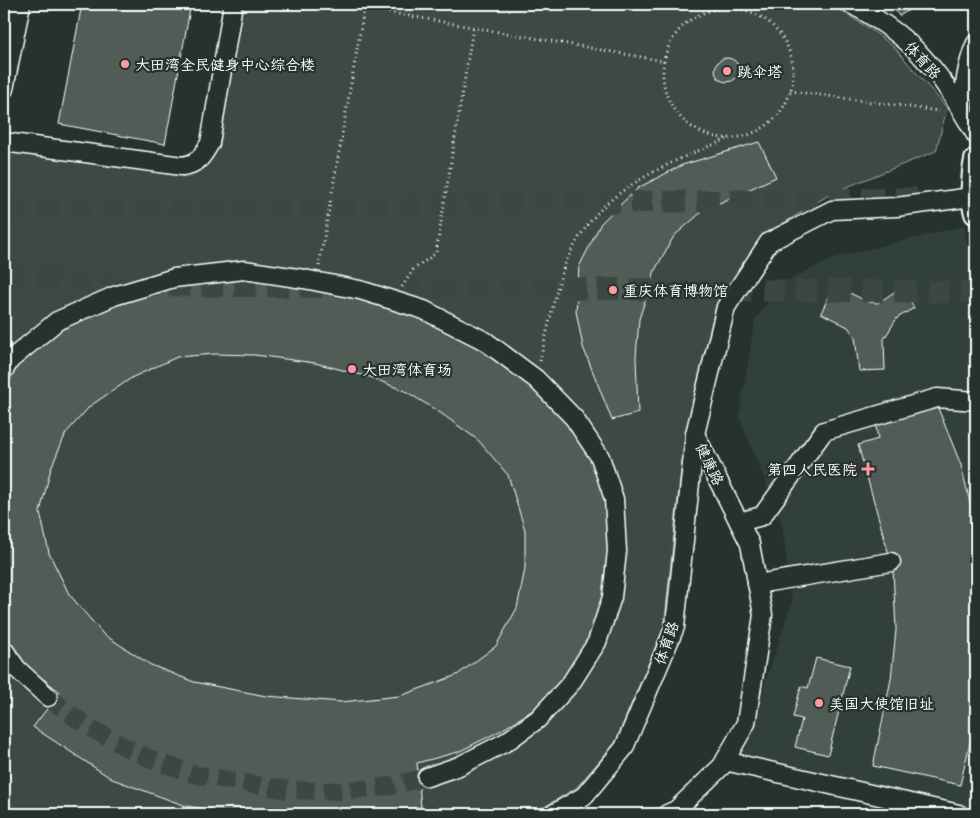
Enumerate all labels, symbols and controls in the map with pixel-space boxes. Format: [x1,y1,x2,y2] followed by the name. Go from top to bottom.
[901,37,945,83] street label: 体育路
[135,55,315,74] place label: 大田湾全民健身中心综合楼
[119,58,131,70] marker: 大田湾全民健身中心综合楼
[737,62,782,81] place label: 跳伞塔
[721,65,733,77] marker: 跳伞塔
[623,281,728,300] place label: 重庆体育博物馆
[607,284,619,296] marker: 重庆体育博物馆
[362,360,452,379] place label: 大田湾体育场
[346,363,358,375] marker: 大田湾体育场
[692,440,728,488] street label: 健康路
[767,460,857,479] place label: 第四人民医院
[861,462,875,476] marker: 第四人民医院
[650,619,682,667] street label: 体育路
[829,694,934,713] place label: 美国大使馆旧址
[813,697,825,709] marker: 美国大使馆旧址

